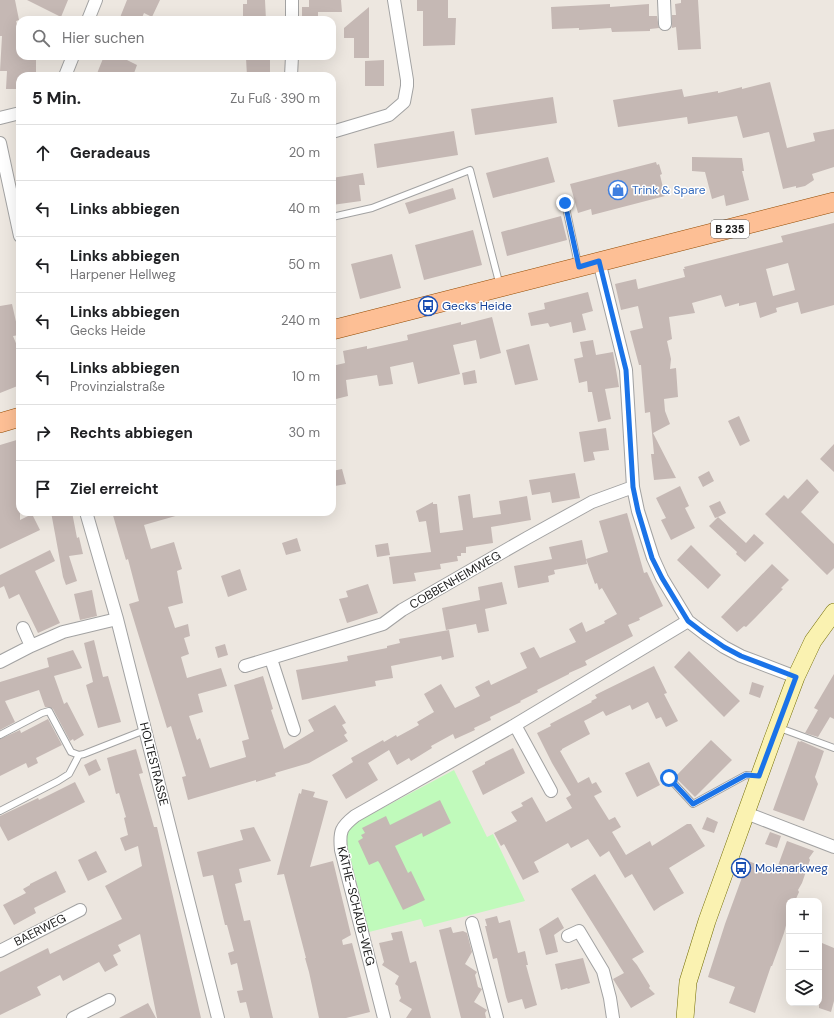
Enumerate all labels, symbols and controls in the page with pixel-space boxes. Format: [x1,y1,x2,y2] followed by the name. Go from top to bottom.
[16,16,336,60] search box
[30,27,52,49] icon: search
[62,28,144,48] text: Hier suchen
[32,87,81,109] text: 5 Min.
[230,90,320,107] text: Zu Fuß · 390 m
[32,142,54,164] icon: ahead
[70,143,151,163] text: Geradeaus
[289,144,320,161] text: 20 m
[607,179,629,201] shop icon: Trink & Spare
[632,182,706,198] place label: Trink & Spare
[556,194,574,212] route end
[32,198,54,220] icon: left
[70,199,180,219] text: Links abbiegen
[288,200,320,217] text: 40 m
[711,220,749,238] road number: B 235
[70,246,180,266] text: Links abbiegen
[32,254,54,276] icon: left
[288,256,320,273] text: 50 m
[70,266,176,283] text: Harpener Hellweg
[417,295,439,317] bus stop icon: Gecks Heide
[442,298,512,314] place label: Gecks Heide
[70,302,180,322] text: Links abbiegen
[32,310,54,332] icon: left
[281,312,320,329] text: 240 m
[70,322,146,339] text: Gecks Heide
[70,358,180,378] text: Links abbiegen
[32,366,54,388] icon: left
[292,368,320,385] text: 10 m
[70,378,165,395] text: Provinzialstraße
[32,422,54,444] icon: right
[70,423,193,443] text: Rechts abbiegen
[288,424,320,441] text: 30 m
[32,478,54,500] icon: arrive
[70,479,159,499] text: Ziel erreicht
[406,547,504,613] street label: COBBENHEIMWEG
[136,721,172,808] street label: HOLTESTRASSE
[660,769,678,787] route start
[333,845,379,967] street label: KÄTHE-SCHAUB-WEG
[730,857,752,879] bus stop icon: Molenarkweg
[755,860,828,876] place label: Molenarkweg
[786,898,822,1006] map controls
[786,898,822,934] button: +
[11,910,69,950] street label: BAERWEG
[786,934,822,970] button: −
[786,970,822,1006] button: layers

